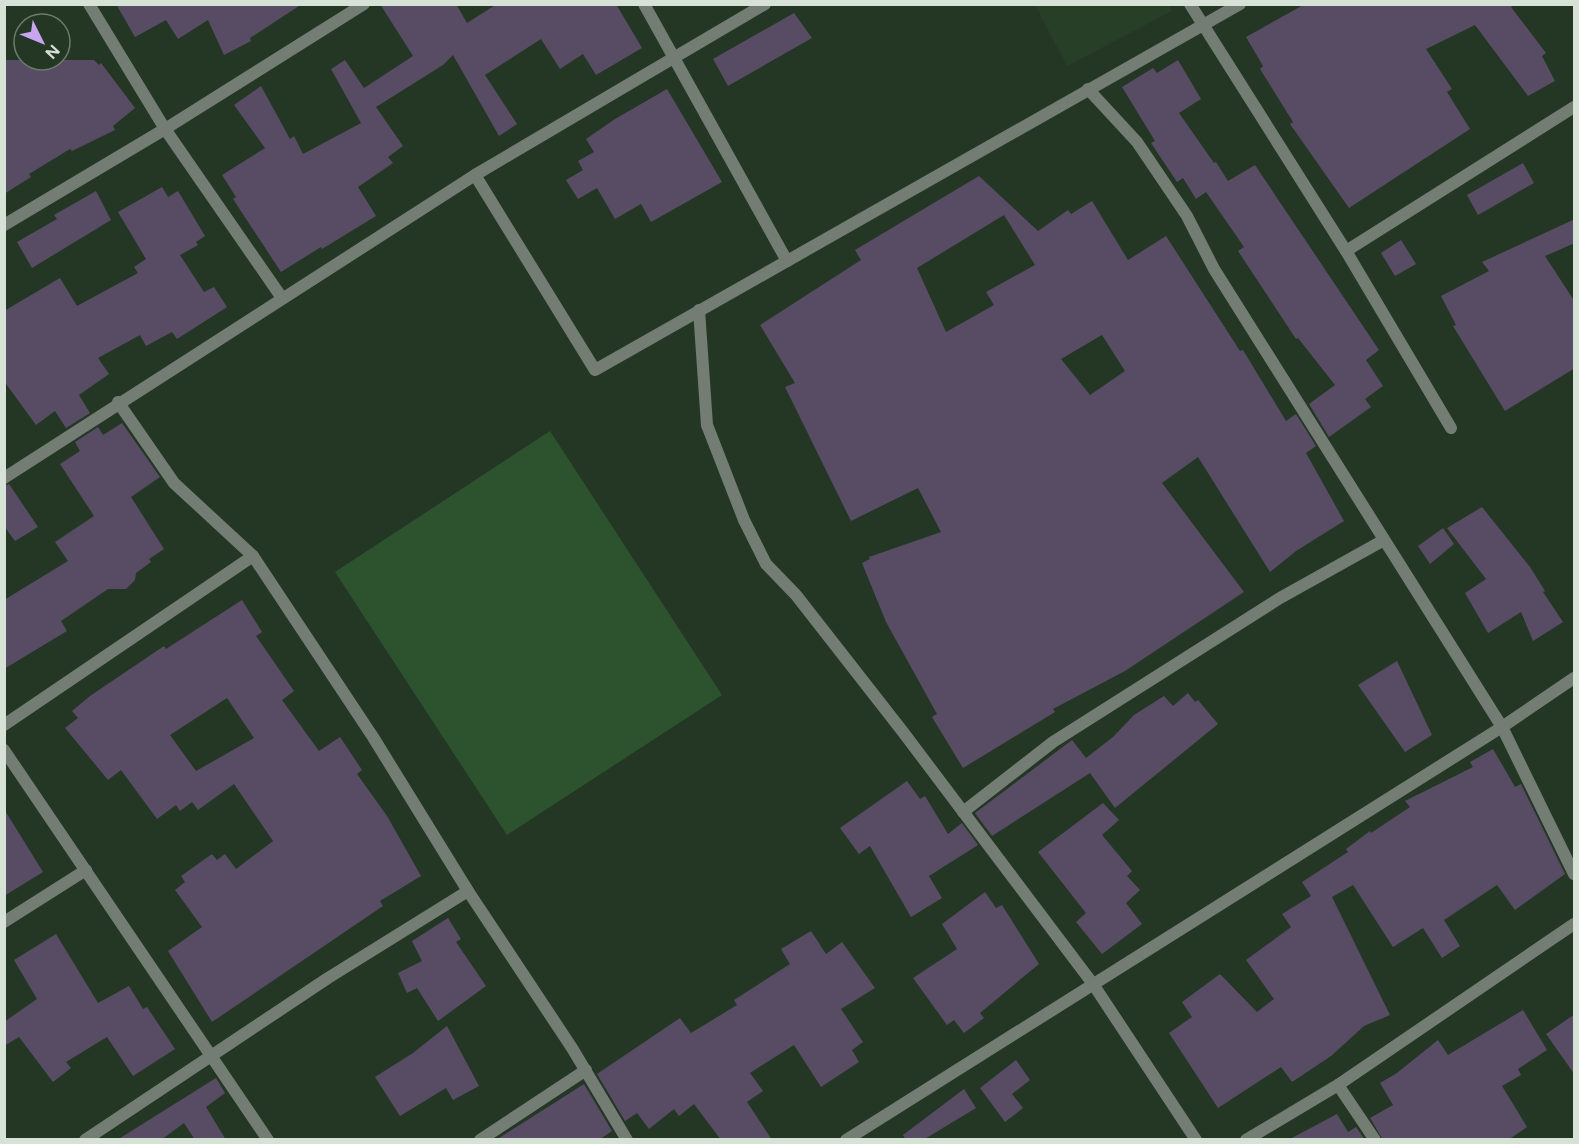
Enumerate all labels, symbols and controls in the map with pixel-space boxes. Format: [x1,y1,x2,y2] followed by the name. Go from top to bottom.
[12,12,72,72] north arrow
[41,41,64,63] text: N

